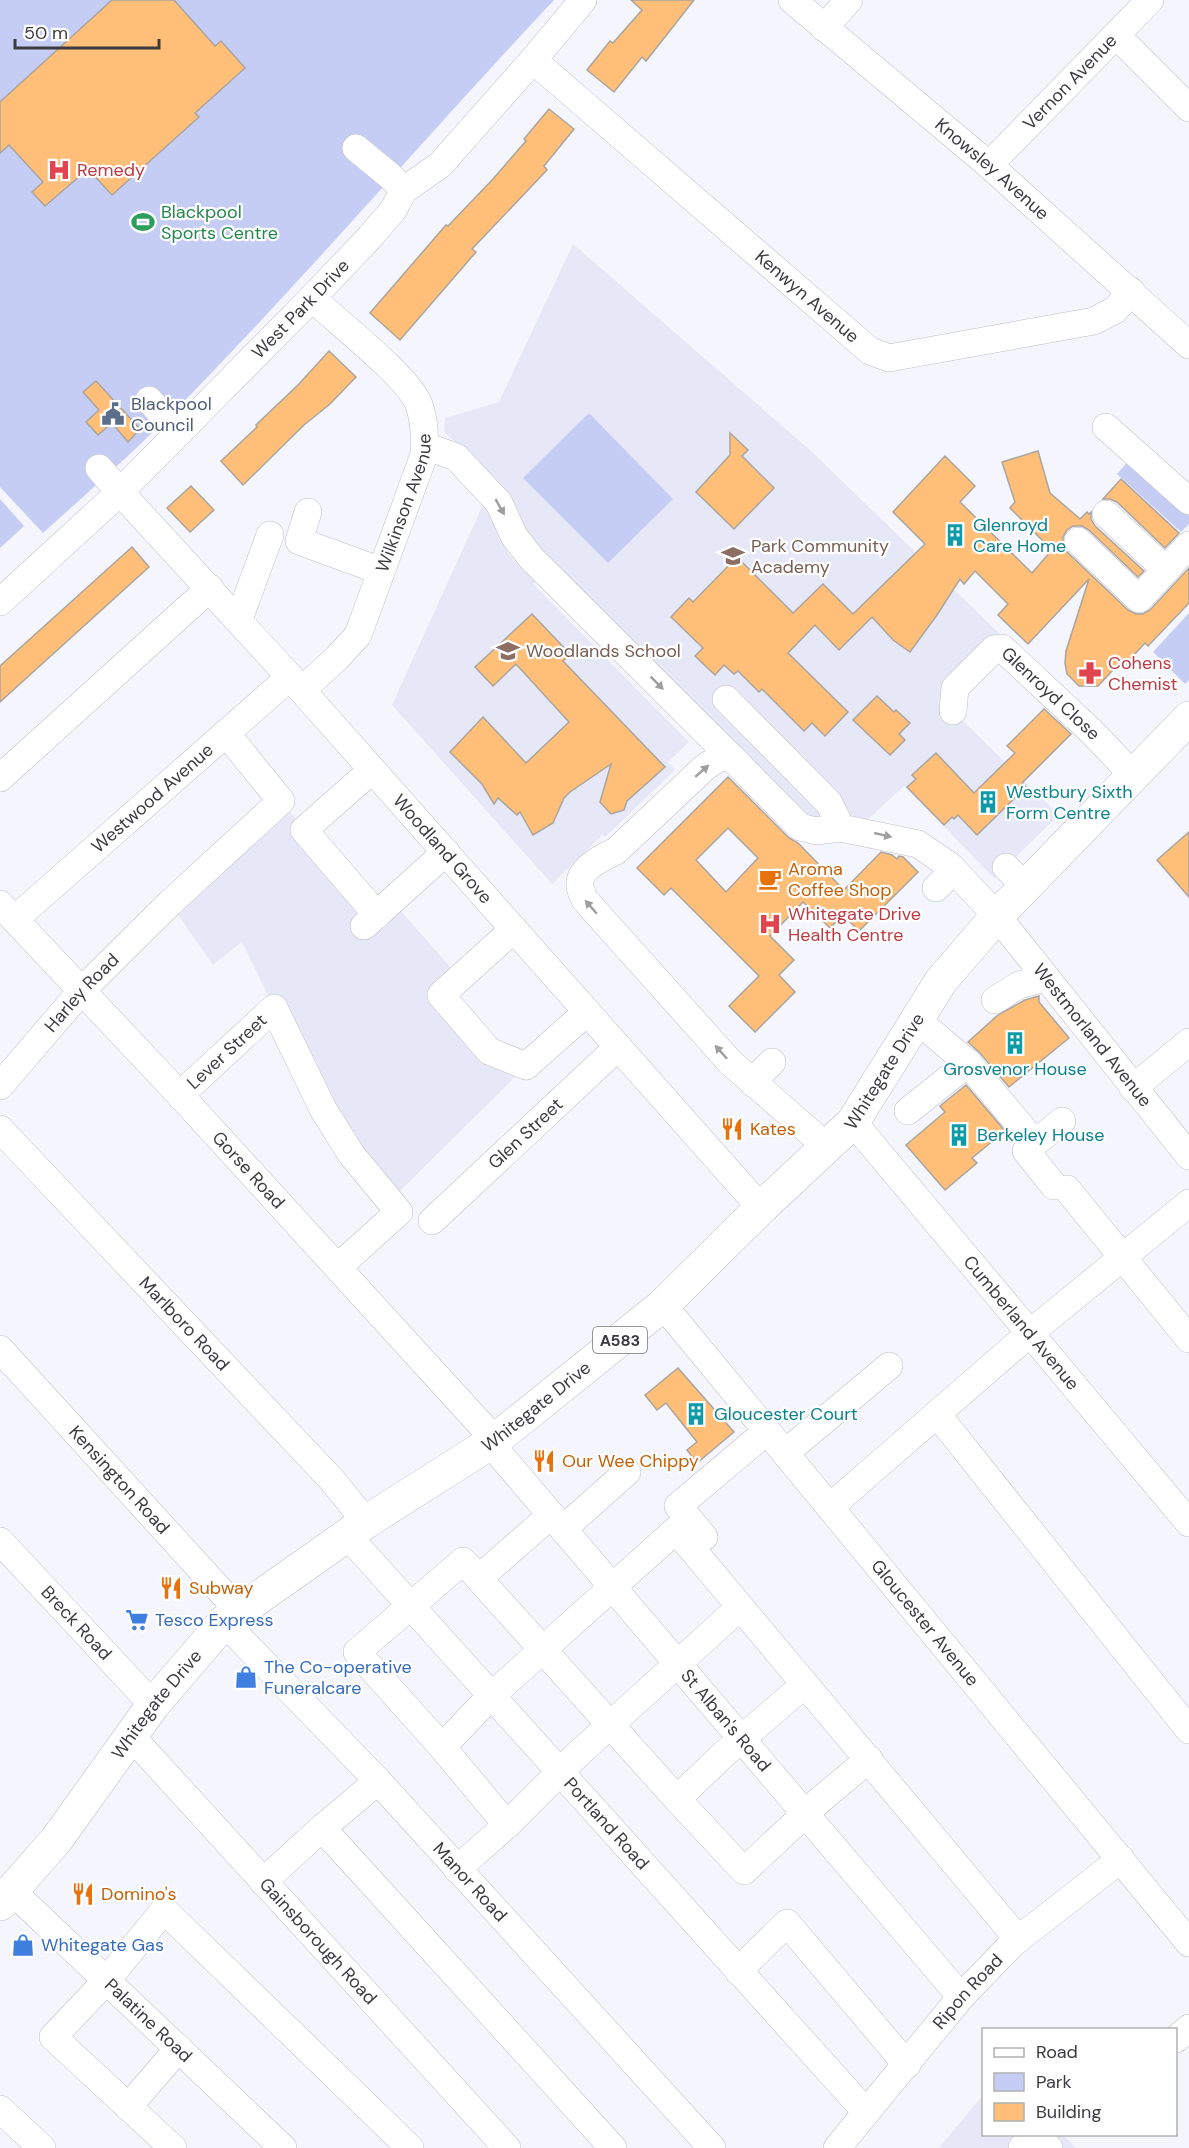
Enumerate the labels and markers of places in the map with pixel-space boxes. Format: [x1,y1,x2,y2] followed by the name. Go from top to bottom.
[46,157,72,183] hospital icon: Remedy
[77,158,145,182] place label: Remedy
[161,200,278,245] place label: Blackpool Sports Centre
[130,209,156,235] sports icon: Blackpool Sports Centre
[131,392,212,437] place label: Blackpool Council
[100,401,126,427] public building icon: Blackpool Council
[973,513,1066,558] place label: Glenroyd Care Home
[942,522,968,548] building icon: Glenroyd Care Home
[751,534,889,579] place label: Park Community Academy
[720,543,746,569] school or university icon: Park Community Academy
[495,638,521,664] school or university icon: Woodlands School
[526,639,681,663] place label: Woodlands School
[1108,651,1178,696] place label: Cohens Chemist
[1077,660,1103,686] pharmacy icon: Cohens Chemist
[1006,780,1133,825] place label: Westbury Sixth Form Centre
[975,789,1001,815] building icon: Westbury Sixth Form Centre
[788,857,891,902] place label: Aroma Coffee Shop
[757,866,783,892] cafe icon: Aroma Coffee Shop
[788,902,921,947] place label: Whitegate Drive Health Centre
[757,911,783,937] hospital icon: Whitegate Drive Health Centre
[1002,1030,1028,1056] building icon: Grosvenor House
[943,1057,1087,1081] place label: Grosvenor House
[719,1116,745,1142] restaurant icon: Kates
[750,1117,796,1141] place label: Kates
[946,1122,972,1148] building icon: Berkeley House
[977,1123,1105,1147] place label: Berkeley House
[683,1401,709,1427] building icon: Gloucester Court
[714,1402,858,1426] place label: Gloucester Court
[531,1448,557,1474] restaurant icon: Our Wee Chippy
[562,1449,699,1473] place label: Our Wee Chippy
[158,1575,184,1601] restaurant icon: Subway
[189,1576,254,1600] place label: Subway
[124,1607,150,1633] supermarket icon: Tesco Express
[155,1608,273,1632] place label: Tesco Express
[264,1655,412,1700] place label: The Co-operative Funeralcare
[233,1664,259,1690] shop icon: The Co-operative Funeralcare
[70,1881,96,1907] restaurant icon: Domino's
[101,1882,177,1906] place label: Domino's
[10,1932,36,1958] shop icon: Whitegate Gas
[41,1933,164,1957] place label: Whitegate Gas

